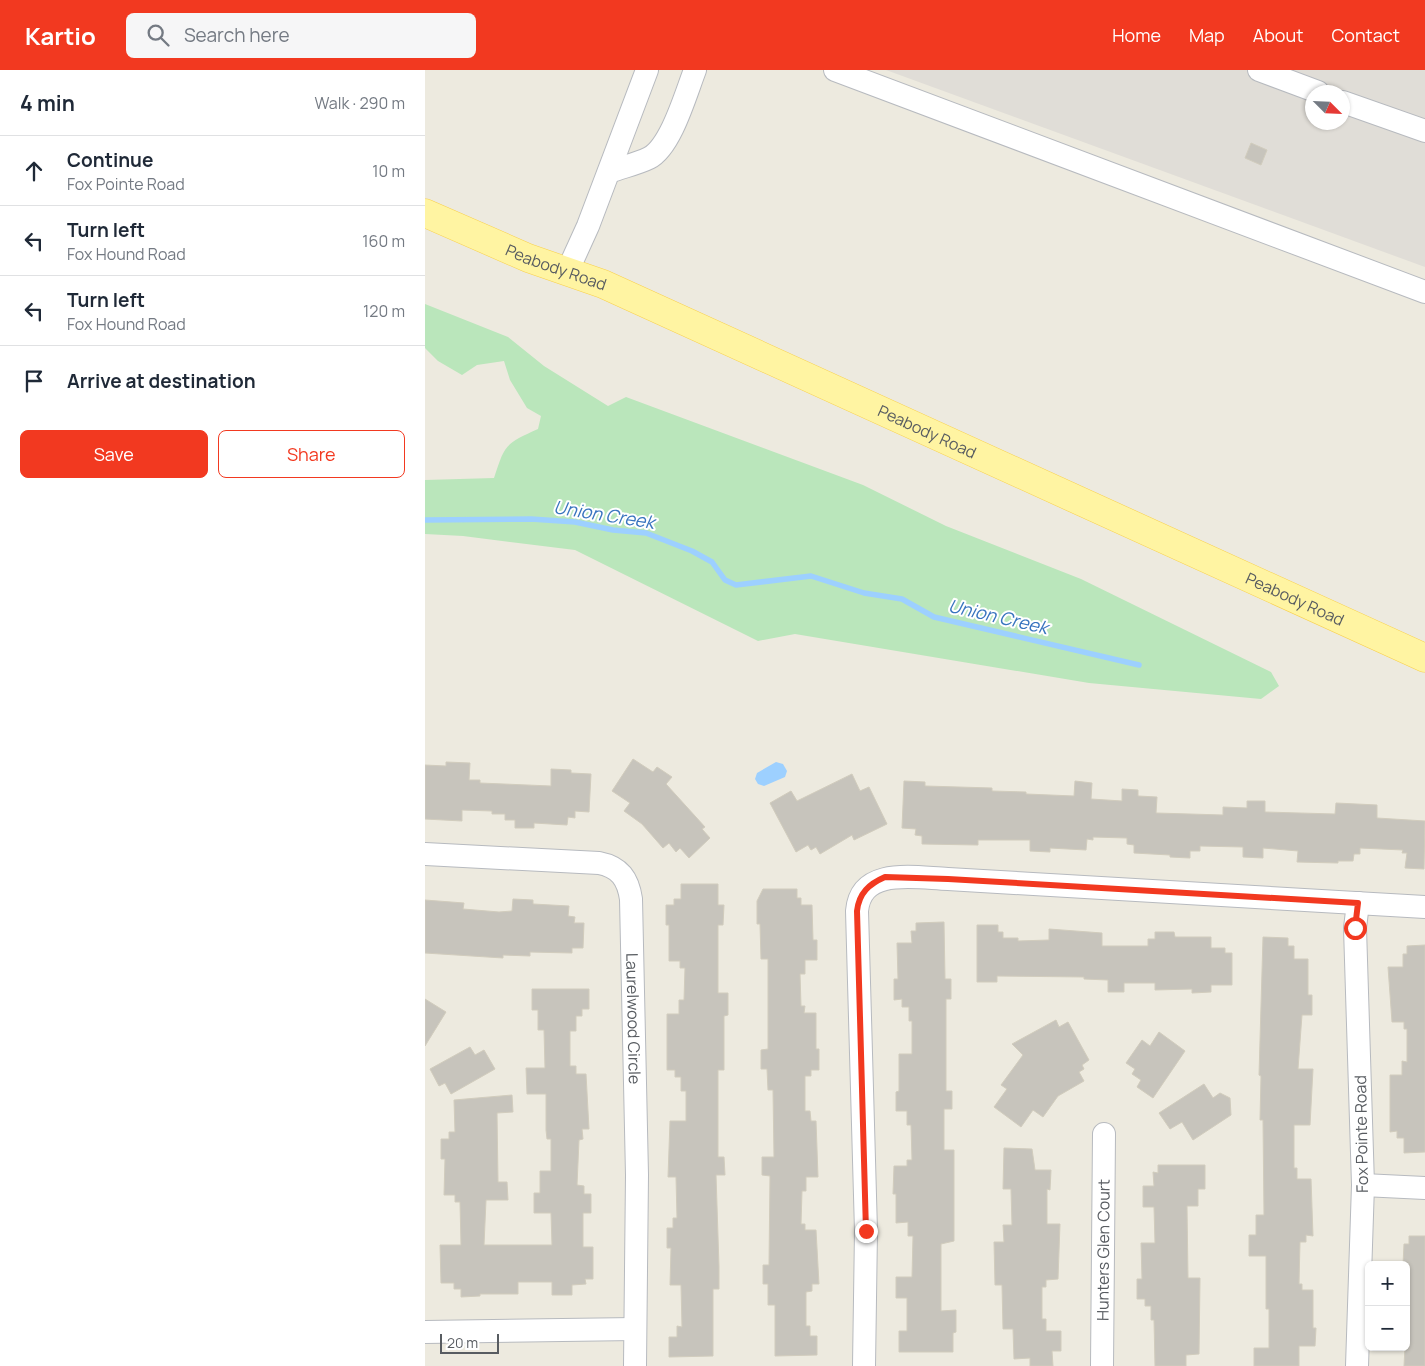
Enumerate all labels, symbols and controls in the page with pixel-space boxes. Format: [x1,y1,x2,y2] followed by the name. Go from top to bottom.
[126,13,476,58] search box
[25,19,96,52] text: Kartio
[144,21,172,49] icon: search
[184,22,290,48] text: Search here
[1112,23,1161,47] text: Home
[1189,23,1225,47] text: Map
[1253,23,1303,47] text: About
[1331,23,1400,47] text: Contact
[1305,85,1350,130] north arrow
[20,89,75,117] text: 4 min
[315,92,405,114] text: Walk · 290 m
[67,147,153,173] text: Continue
[20,157,48,185] icon: ahead
[372,160,405,182] text: 10 m
[67,173,185,195] text: Fox Pointe Road
[67,217,145,243] text: Turn left
[20,227,48,255] icon: left
[362,230,405,252] text: 160 m
[502,239,610,295] street label: Peabody Road
[67,243,186,265] text: Fox Hound Road
[67,287,145,313] text: Turn left
[20,297,48,325] icon: left
[363,300,405,322] text: 120 m
[67,313,186,335] text: Fox Hound Road
[20,367,48,395] icon: arrive
[67,368,256,394] text: Arrive at destination
[875,400,980,463] street label: Peabody Road
[20,430,208,478] button: Save
[218,430,405,478] button: Share
[552,494,659,534] water label: Union Creek
[1242,567,1348,631] street label: Peabody Road
[946,593,1053,640] water label: Union Creek
[1344,917,1367,940] route start
[621,953,646,1084] street label: Laurelwood Circle
[1349,1075,1373,1193] street label: Fox Pointe Road
[1091,1179,1115,1321] street label: Hunters Glen Court
[855,1220,878,1243] route end
[1365,1261,1410,1351] map controls
[1365,1261,1410,1306] button: +
[1365,1306,1410,1351] button: −
[440,1331,499,1354] scale bar
[447,1333,478,1352] text: 20 m

